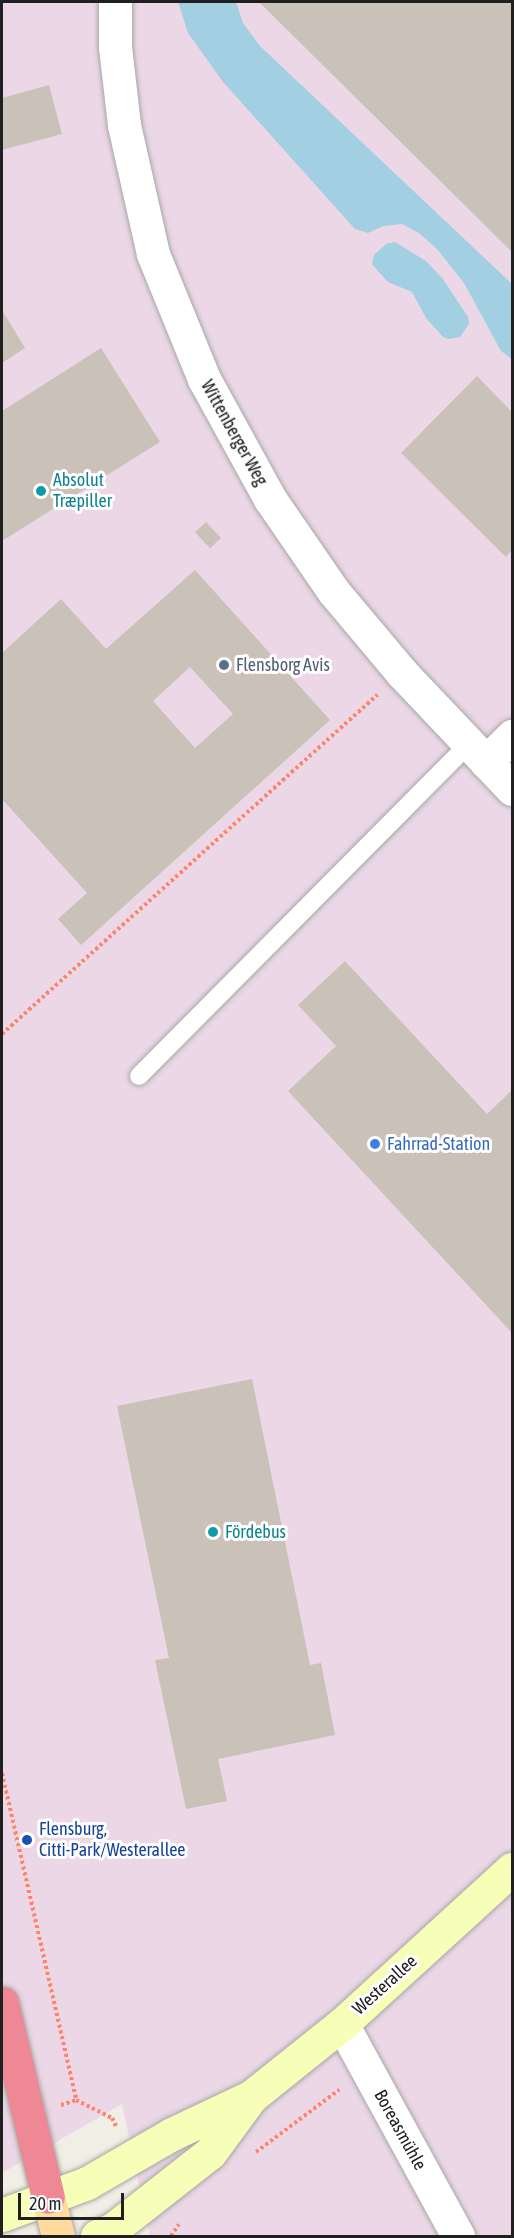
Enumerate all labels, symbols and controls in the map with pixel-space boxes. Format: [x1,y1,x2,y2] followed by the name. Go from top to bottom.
[196,376,272,490] street label: Wittenberger Weg
[53,470,112,512] place label: Absolut Træpiller
[34,484,48,498] marker: Absolut Træpiller
[236,654,330,676] place label: Flensborg Avis
[217,658,231,672] marker: Flensborg Avis
[387,1133,490,1155] place label: Fahrrad-Station
[368,1137,382,1151] marker: Fahrrad-Station
[225,1521,286,1543] place label: Fördebus
[206,1525,220,1539] marker: Fördebus
[39,1819,186,1862] place label: Flensburg, Citti-Park/Westerallee
[20,1833,34,1847] marker: Flensburg, Citti-Park/Westerallee
[348,1950,422,2020] street label: Westerallee
[369,2086,431,2174] street label: Boreasmühle
[21,2181,128,2219] scale bar
[29,2193,61,2214] text: 20 m

